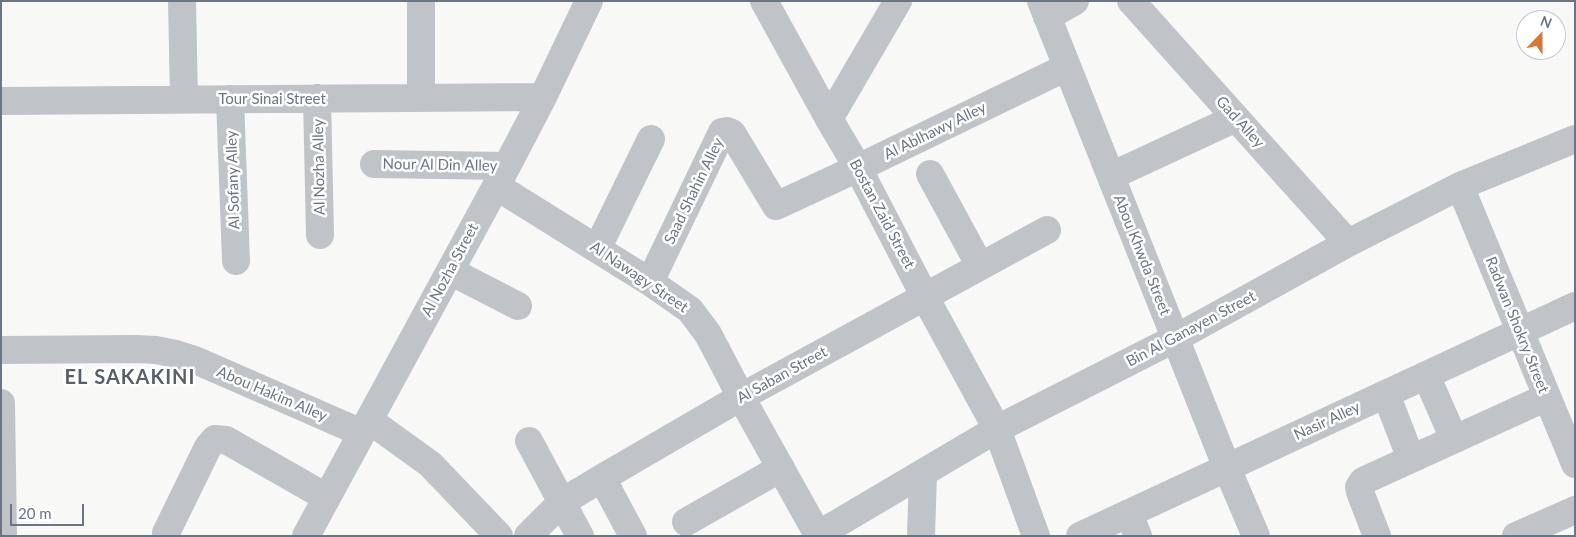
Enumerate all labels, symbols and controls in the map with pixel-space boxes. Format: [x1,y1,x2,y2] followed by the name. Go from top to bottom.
[1516,10,1566,60] north arrow
[1538,12,1555,31] text: N
[218,90,326,108] street label: Tour Sinai Street
[1212,92,1268,152] street label: Gad Alley
[881,99,989,163] street label: Al Ablhawy Alley
[309,119,329,215] street label: Al Nozha Alley
[222,130,244,230] street label: Al Sofany Alley
[661,135,727,247] street label: Saad Shahin Alley
[383,155,497,175] street label: Nour Al Din Alley
[846,156,918,272] street label: Bostan Zaid Street
[1110,192,1174,318] street label: Abou Khwda Street
[418,220,482,320] street label: Al Nozha Street
[587,238,691,316] street label: Al Nawagy Street
[1481,254,1553,396] street label: Radwan Shokry Street
[1123,287,1259,371] street label: Bin Al Ganayen Street
[734,343,830,407] street label: Al Saban Street
[214,363,330,425] street label: Abou Hakim Alley
[63,366,197,390] district label: EL SAKAKINI
[1291,398,1363,444] street label: Nasir Alley
[12,494,86,526] scale bar
[18,504,52,522] text: 20 m

